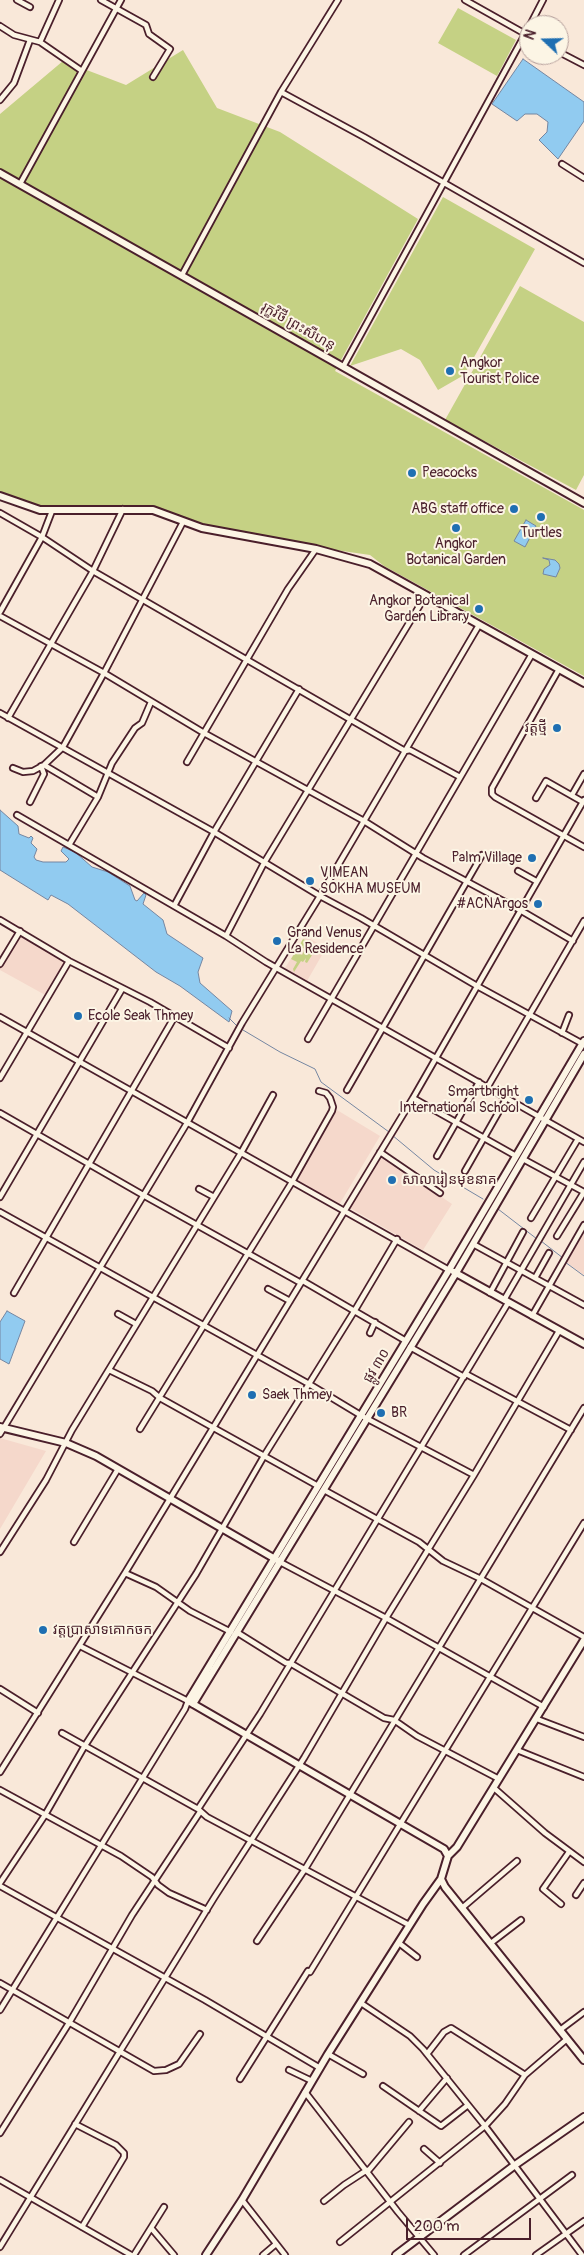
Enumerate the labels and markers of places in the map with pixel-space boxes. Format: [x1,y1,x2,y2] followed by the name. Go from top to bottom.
[460,355,539,388] place label: Angkor Tourist Police
[444,365,456,377] marker: Angkor Tourist Police
[422,465,477,481] place label: Peacocks
[406,467,418,479] marker: Peacocks
[411,501,504,517] place label: ABG staff office
[508,503,520,515] marker: ABG staff office
[535,511,547,523] marker: Turtles
[450,522,462,534] marker: Angkor Botanical Garden
[520,525,562,541] place label: Turtles
[406,536,506,568] place label: Angkor Botanical Garden
[369,593,469,626] place label: Angkor Botanical Garden Library
[473,603,485,615] marker: Angkor Botanical Garden Library
[525,720,547,736] place label: វត្តថ្មី
[551,722,563,734] marker: វត្តថ្មី
[452,850,522,866] place label: Palm Village
[526,852,538,864] marker: Palm Village
[320,865,421,898] place label: VIMEAN SOKHA MUSEUM
[304,875,316,887] marker: VIMEAN SOKHA MUSEUM
[457,896,528,912] place label: #ACNArgos
[532,898,544,910] marker: #ACNArgos
[287,925,364,958] place label: Grand Venus La Residence
[271,935,283,947] marker: Grand Venus La Residence
[88,1008,193,1024] place label: Ecole Seak Thmey
[72,1010,84,1022] marker: Ecole Seak Thmey
[399,1084,519,1116] place label: Smartbright International School
[523,1094,535,1106] marker: Smartbright International School
[402,1172,497,1188] place label: សាលារៀនមុខនាគ
[386,1174,398,1186] marker: សាលារៀនមុខនាគ
[262,1387,332,1403] place label: Saek Thmey
[246,1389,258,1401] marker: Saek Thmey
[391,1405,407,1421] place label: BR
[375,1407,387,1419] marker: BR
[53,1622,152,1638] place label: វត្តប្រាសាទគោកចក
[37,1624,49,1636] marker: វត្តប្រាសាទគោកចក

